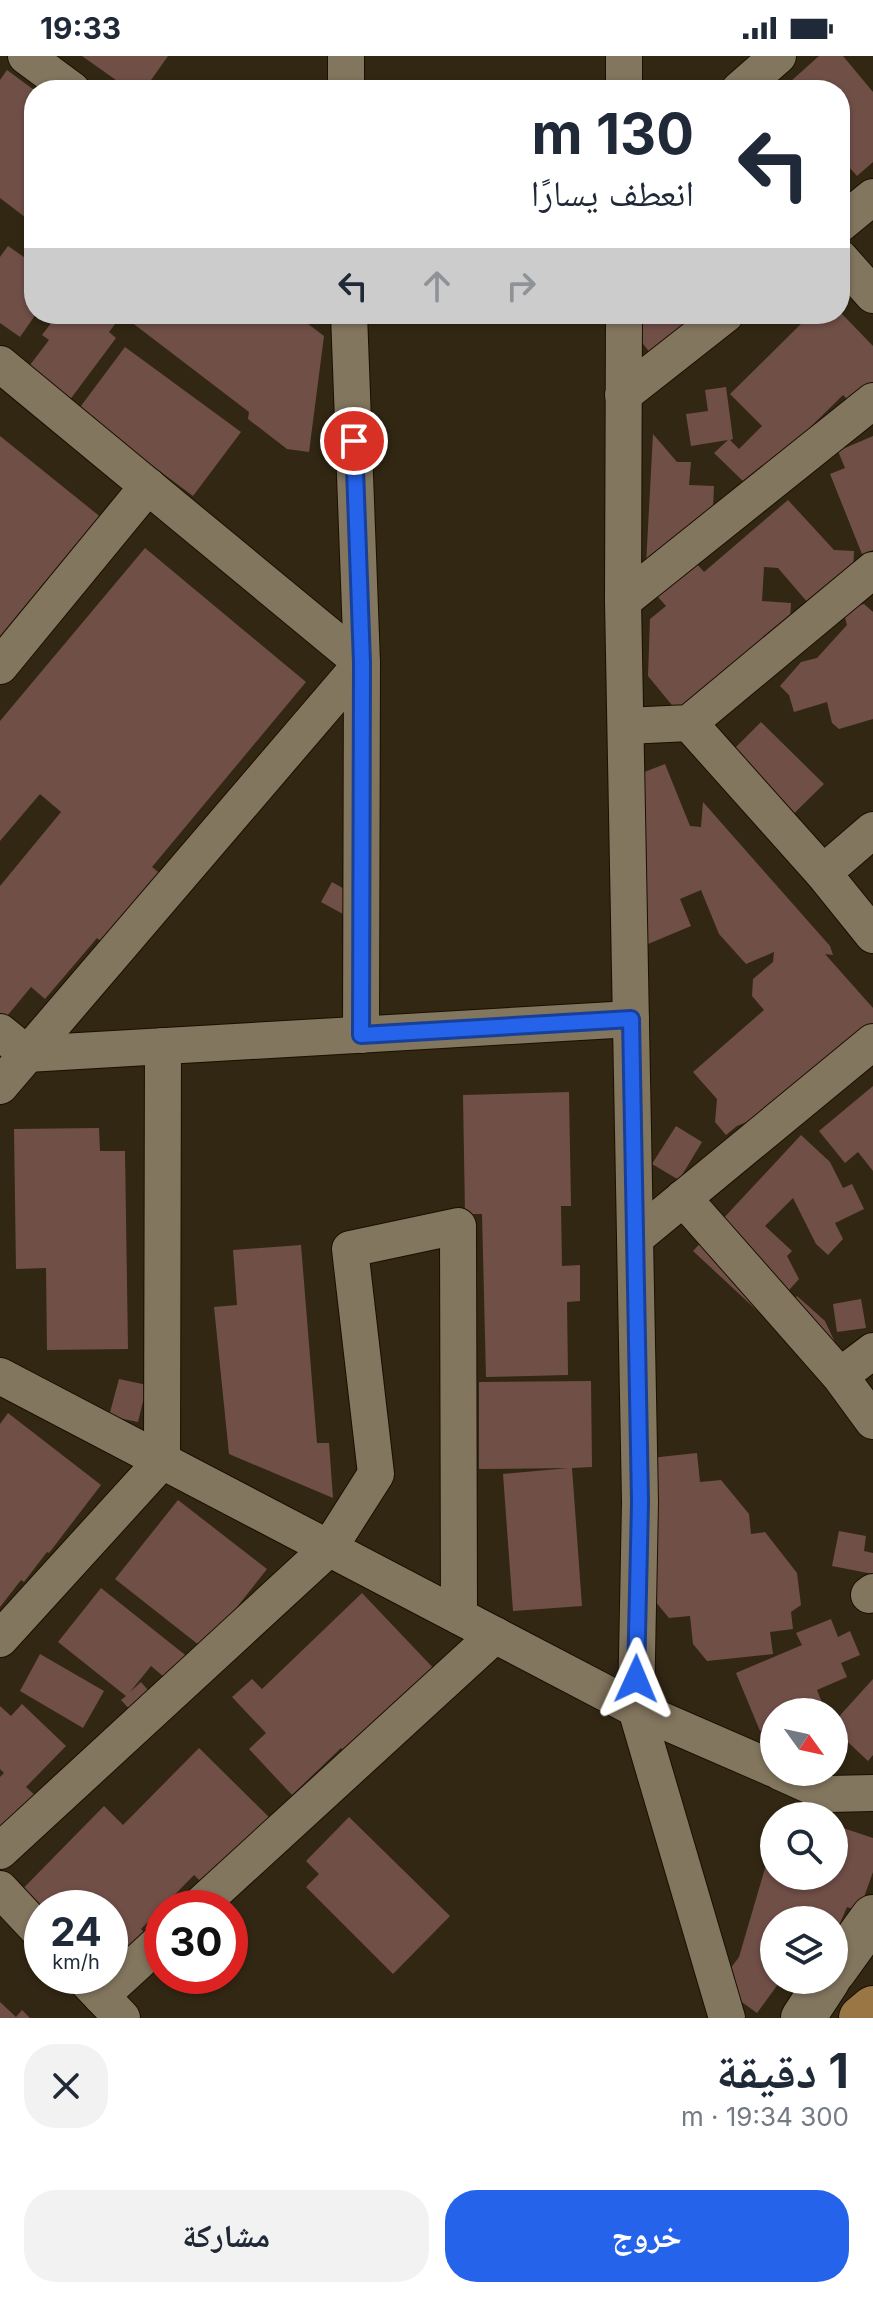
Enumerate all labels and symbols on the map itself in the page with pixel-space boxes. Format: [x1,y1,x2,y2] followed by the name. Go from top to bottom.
[320,407,388,475] pin
[594,1637,678,1721] position arrow
[760,1698,848,1786] north arrow
[144,1890,248,1994] speed limit sign: 30

